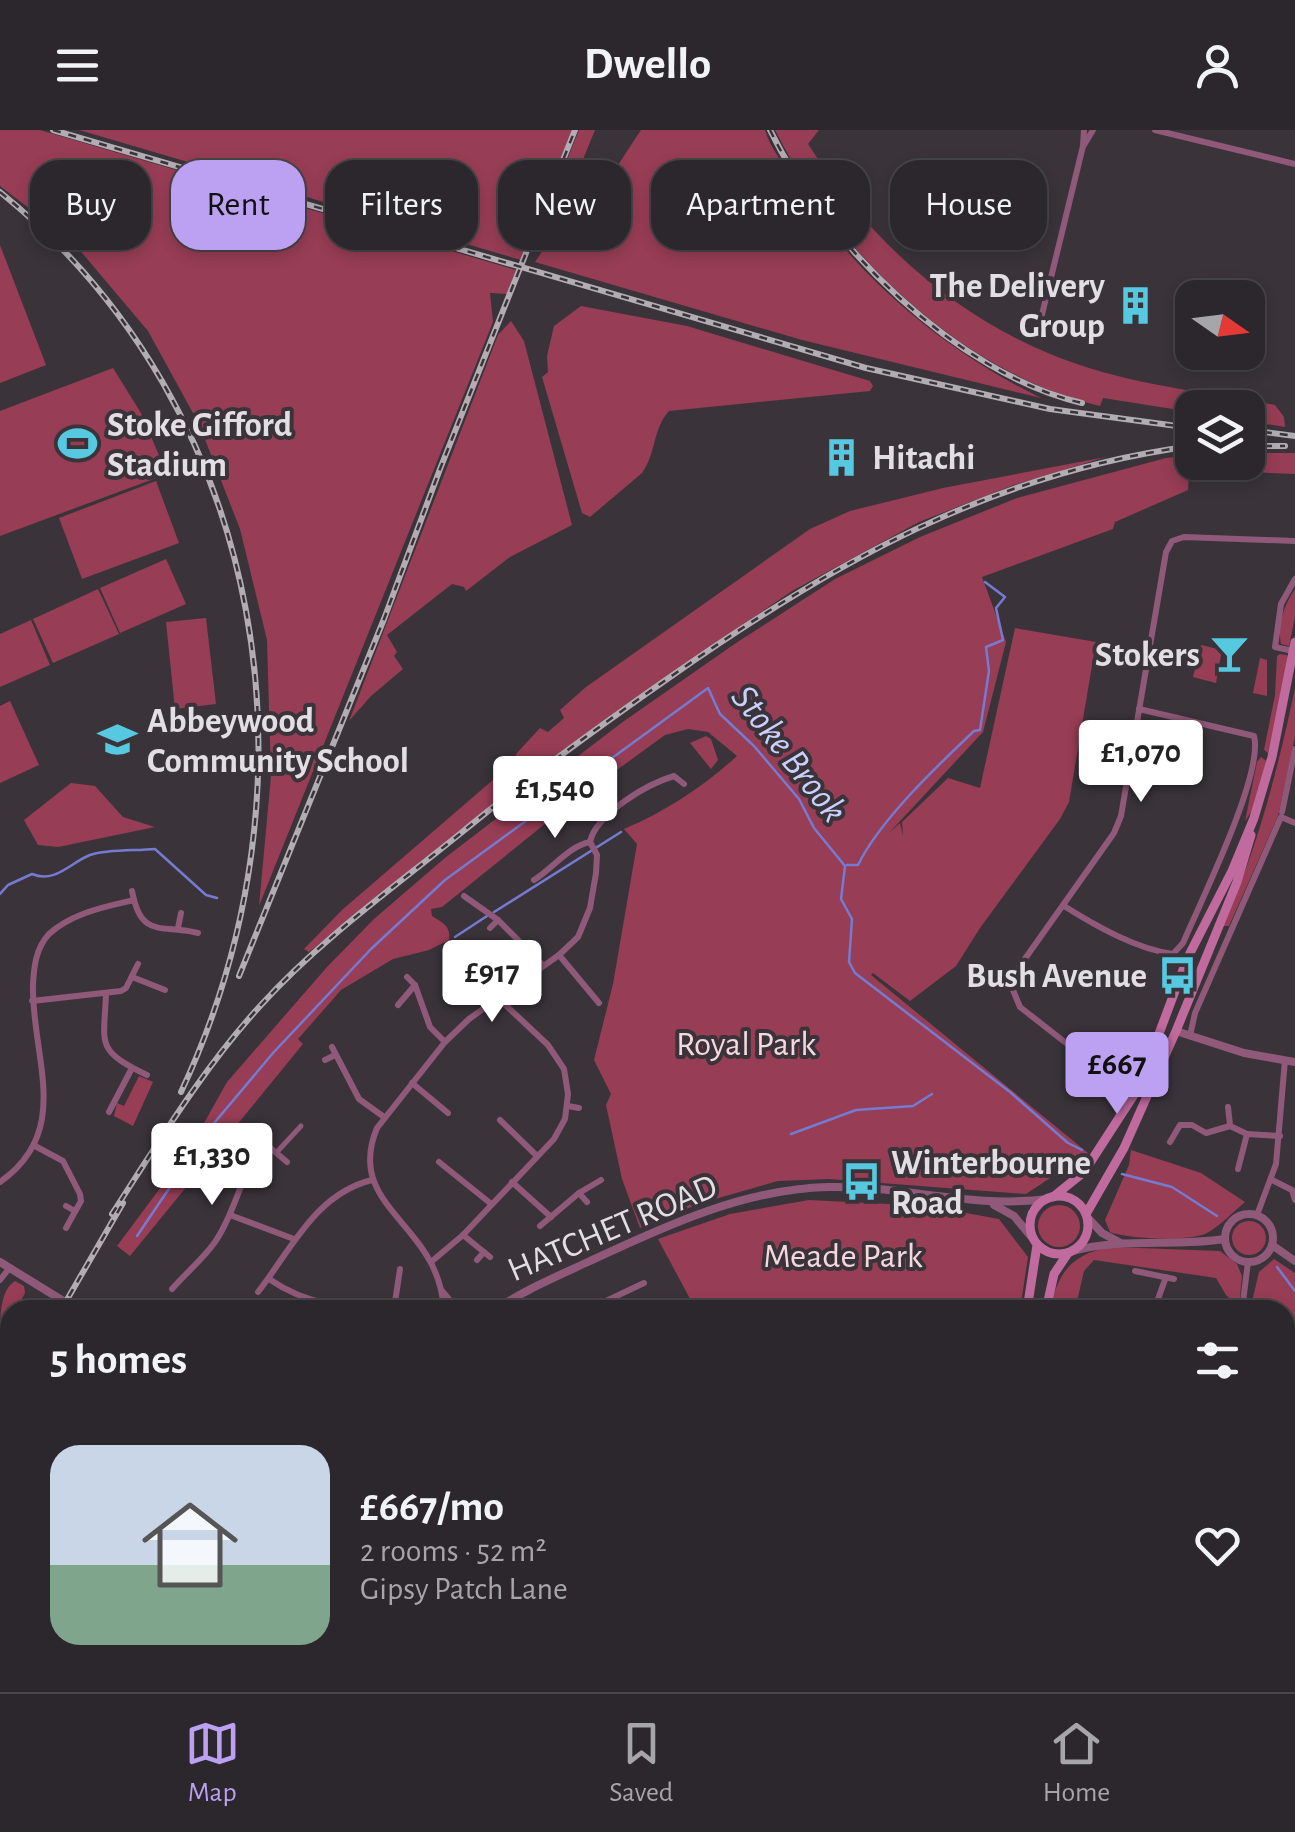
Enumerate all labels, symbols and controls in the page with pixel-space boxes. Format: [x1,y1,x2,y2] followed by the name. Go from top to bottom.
[50,38,105,93] icon: menu
[1190,38,1245,93] icon: person
[584,42,711,87] text: Dwello
[30,160,151,250] chip: Buy
[171,160,305,250] chip: Rent
[325,160,478,250] chip: Filters
[498,160,631,250] chip: New
[651,160,870,250] chip: Apartment
[890,160,1047,250] chip: House
[930,269,1105,344] place label: The Delivery Group
[1175,280,1265,370] north arrow
[1175,280,1265,480] map controls
[1114,284,1156,326] building icon: The Delivery Group
[1175,390,1265,480] button: layers
[107,408,292,483] place label: Stoke Gifford Stadium
[56,423,98,465] sports icon: Stoke Gifford Stadium
[821,436,863,478] building icon: Hitachi
[872,441,975,476] place label: Hitachi
[1209,633,1251,675] bar icon: Stokers
[1095,638,1200,673] place label: Stokers
[724,679,853,830] water label: Stoke Brook
[147,704,409,779] place label: Abbeywood Community School
[96,719,138,761] school or university icon: Abbeywood Community School
[1060,720,1222,805] pin: £1,070
[1101,736,1181,768] text: £1,070
[474,756,636,841] pin: £1,540
[515,772,595,804] text: £1,540
[433,940,551,1025] pin: £917
[1156,954,1198,996] bus stop icon: Bush Avenue
[464,956,520,988] text: £917
[966,959,1147,994] place label: Bush Avenue
[676,1027,816,1062] park label: Royal Park
[1058,1032,1176,1117] pin: £667
[1087,1048,1147,1080] text: £667
[131,1123,293,1208] pin: £1,330
[173,1139,251,1171] text: £1,330
[891,1146,1091,1221] place label: Winterbourne Road
[840,1161,882,1203] bus stop icon: Winterbourne Road
[503,1169,722,1288] street label: HATCHET ROAD
[763,1239,923,1274] park label: Meade Park
[1190,1333,1245,1388] icon: filters
[50,1339,187,1381] text: 5 homes
[130,1485,250,1605] icon: home
[360,1486,504,1528] text: £667/mo
[1190,1518,1245,1573] icon: heart
[360,1535,547,1567] text: 2 rooms · 52 m²
[360,1573,568,1605] text: Gipsy Patch Lane
[185,1716,240,1810] tab: Map
[609,1716,673,1810] tab: Saved
[1043,1716,1110,1810] tab: Home

